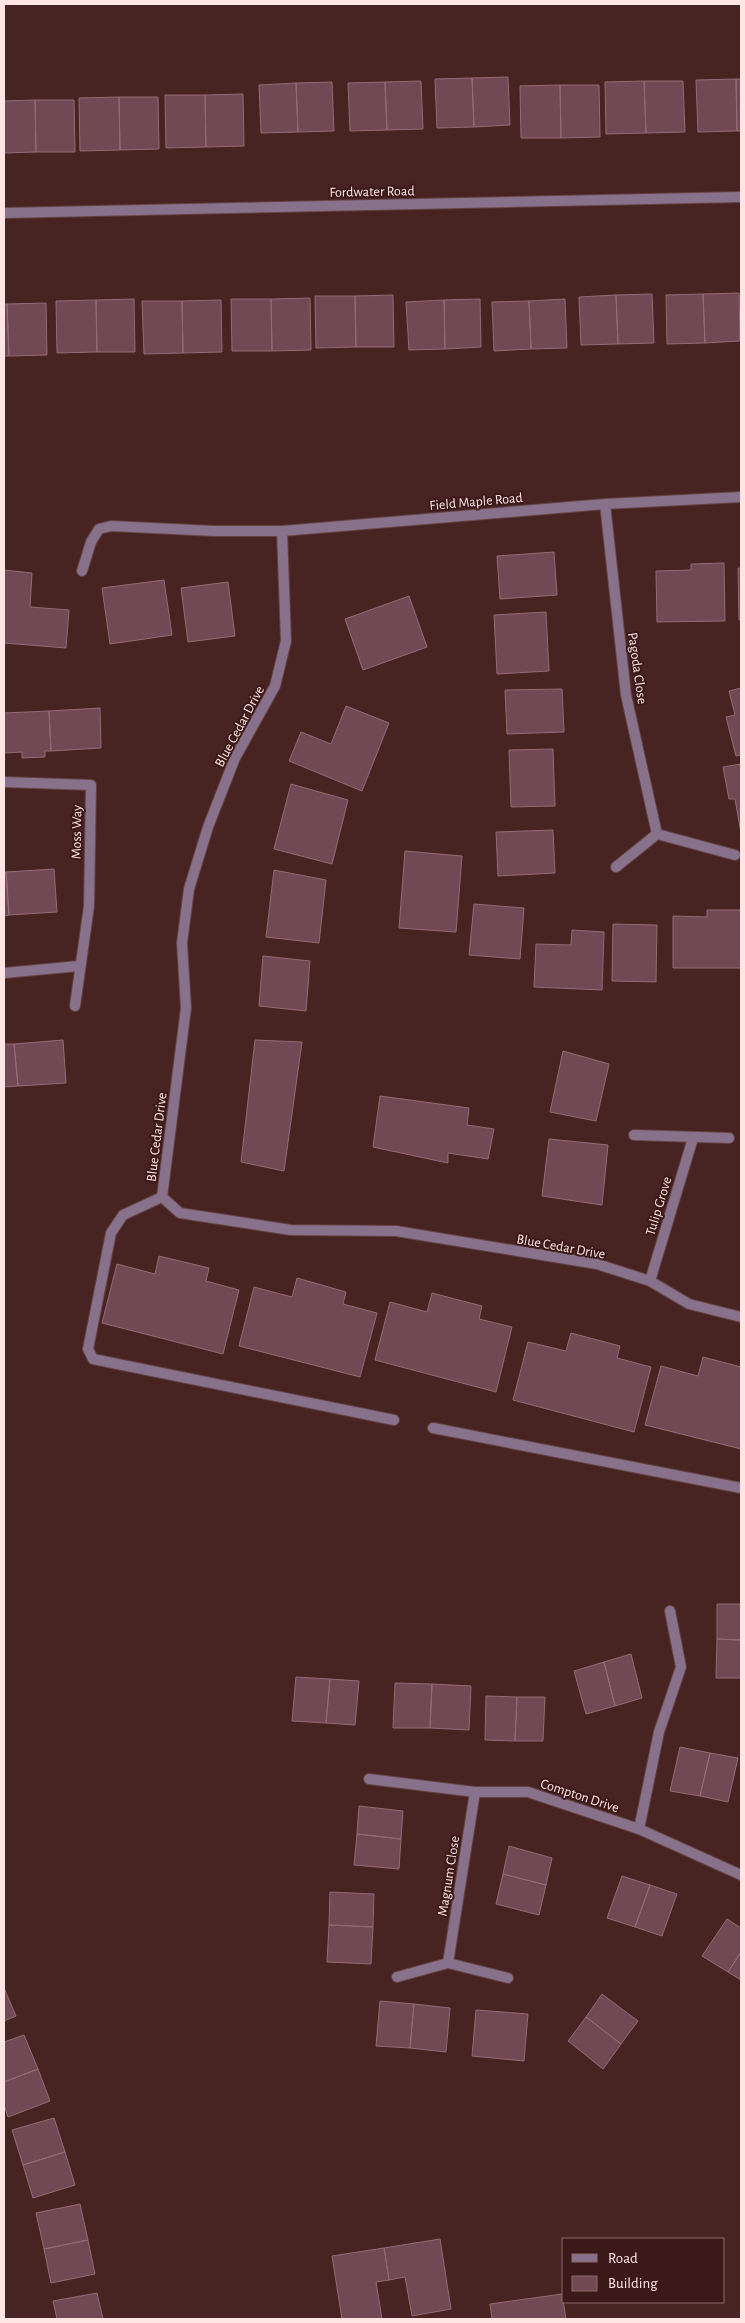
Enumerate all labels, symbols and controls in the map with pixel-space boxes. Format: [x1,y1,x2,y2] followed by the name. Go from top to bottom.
[329,184,415,200] street label: Fordwater Road
[429,491,523,513] street label: Field Maple Road
[625,631,649,705] street label: Pagoda Close
[213,684,267,769] street label: Blue Cedar Drive
[70,805,84,859] street label: Moss Way
[145,1092,169,1183] street label: Blue Cedar Drive
[643,1175,675,1237] street label: Tulip Grove
[515,1232,606,1262] street label: Blue Cedar Drive
[539,1777,621,1815] street label: Compton Drive
[436,1835,462,1917] street label: Magnum Close
[562,2238,725,2303] legend
[608,2251,638,2266] text: Road
[608,2276,658,2291] text: Building

